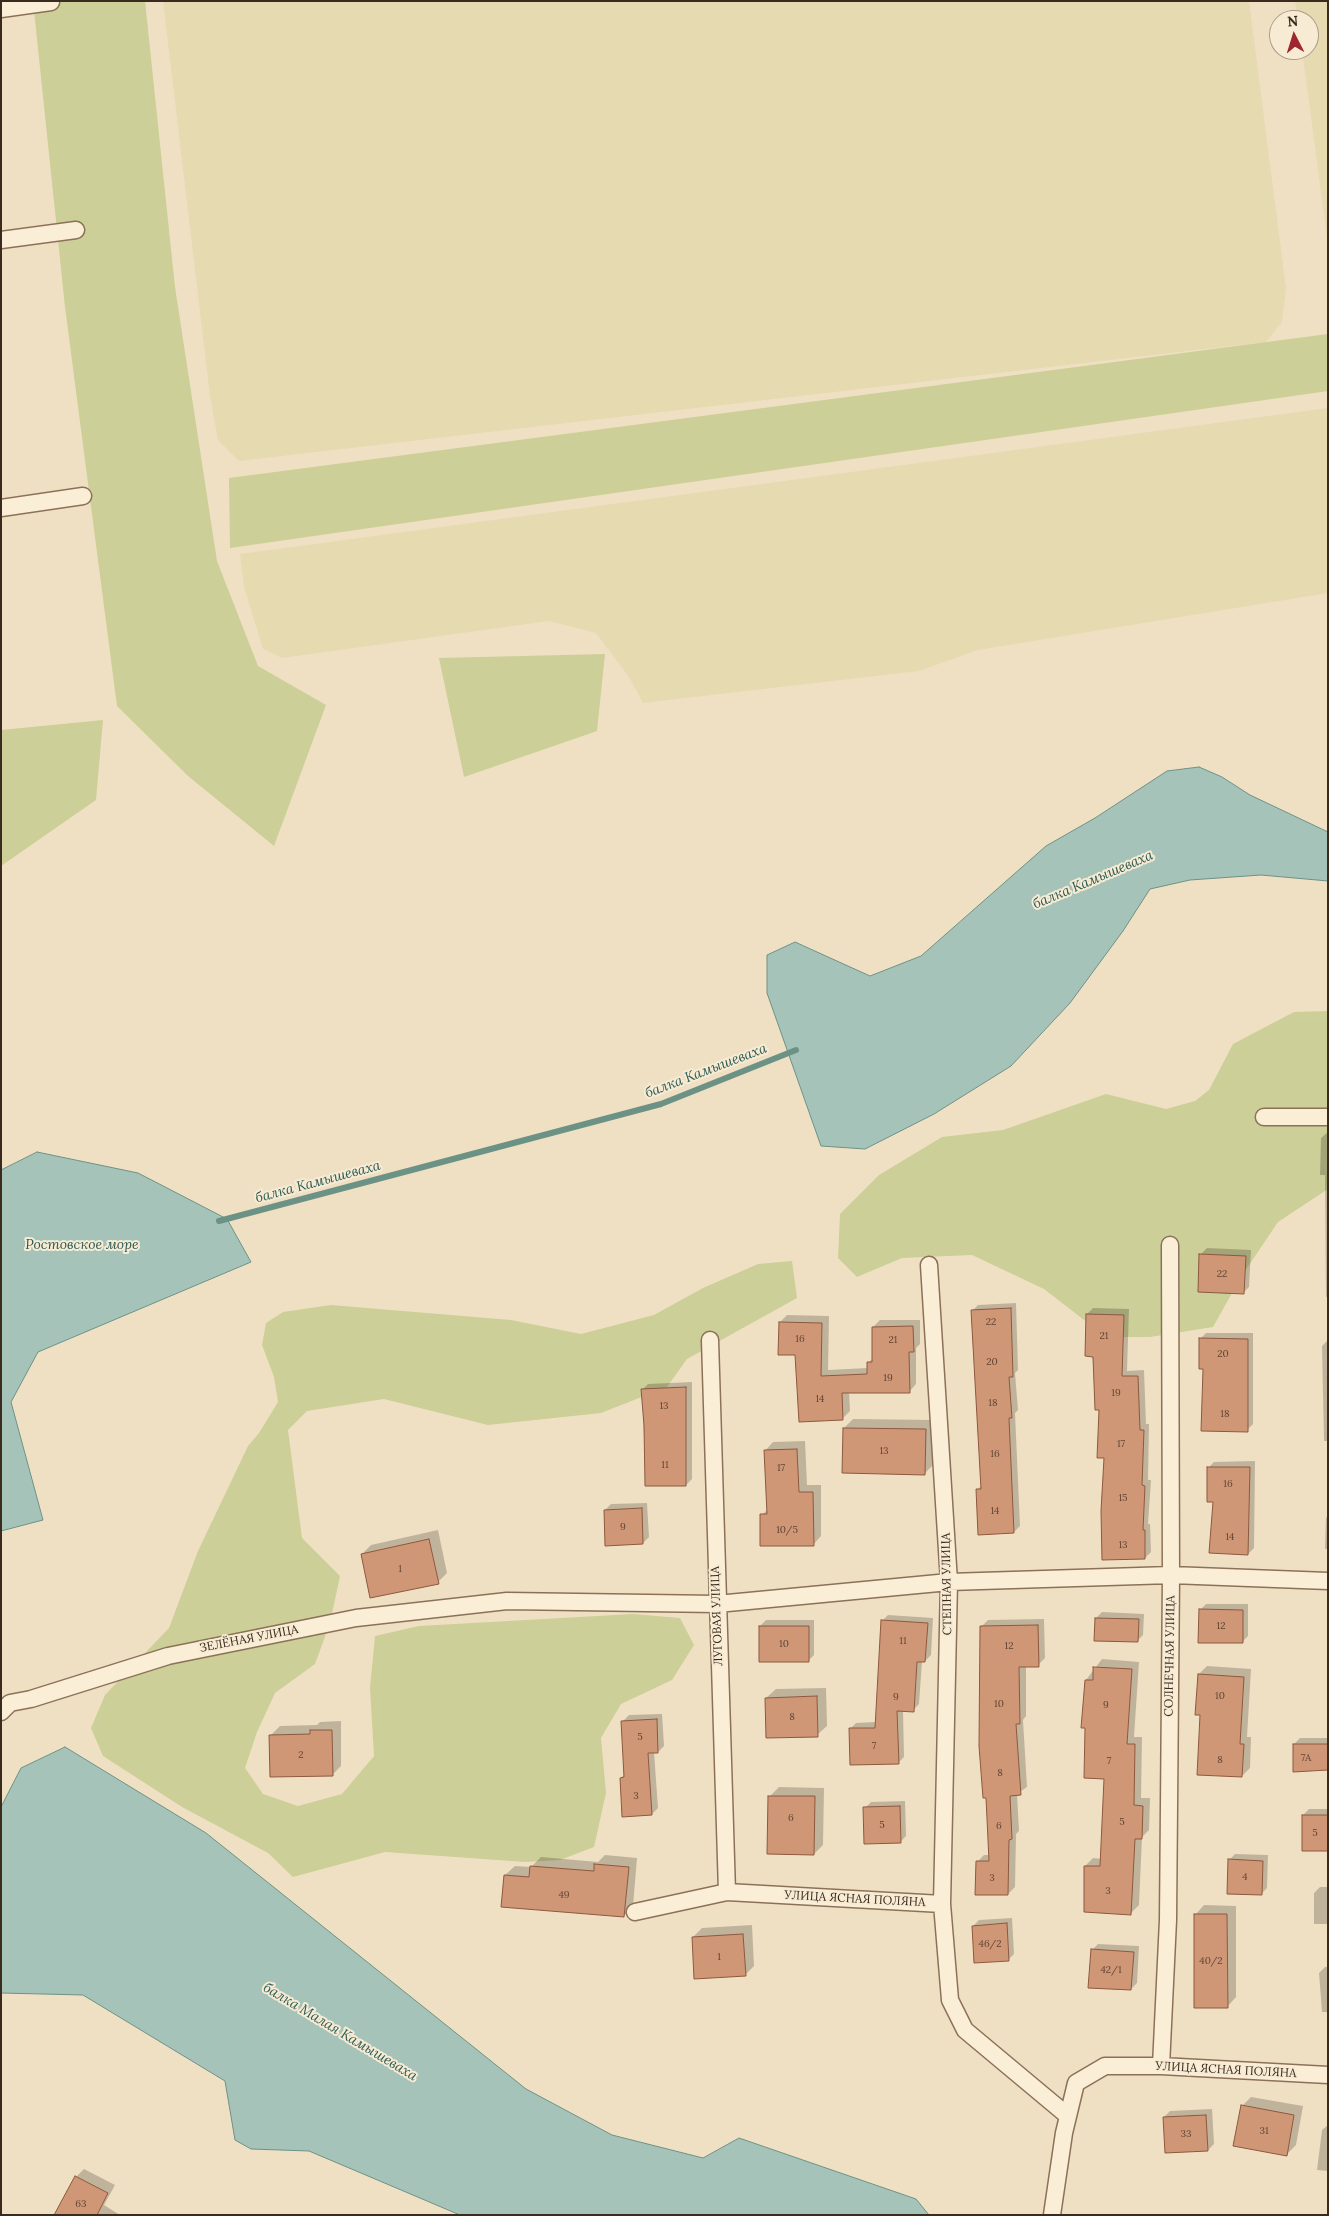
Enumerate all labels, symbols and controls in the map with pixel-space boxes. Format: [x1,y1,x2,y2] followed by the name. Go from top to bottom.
[1269,10,1319,60] north arrow
[1287,12,1299,30] text: N
[1030,847,1156,913] water label: балка Камышеваха
[643,1040,769,1102] water label: балка Камышеваха
[254,1157,382,1207] water label: балка Камышеваха
[25,1237,139,1253] water label: Ростовское море
[1217,1268,1227,1280] house number: 22
[986,1316,996,1328] house number: 22
[1099,1330,1109,1342] house number: 21
[795,1333,805,1345] house number: 16
[888,1334,898,1346] house number: 21
[1217,1348,1229,1360] house number: 20
[986,1356,998,1368] house number: 20
[883,1372,893,1384] house number: 19
[1111,1387,1121,1399] house number: 19
[815,1393,825,1405] house number: 14
[988,1397,998,1409] house number: 18
[659,1400,669,1412] house number: 13
[1220,1408,1230,1420] house number: 18
[1117,1438,1125,1450] house number: 17
[879,1445,889,1457] house number: 13
[990,1448,1000,1460] house number: 16
[661,1459,669,1471] house number: 11
[777,1462,785,1474] house number: 17
[1223,1478,1233,1490] house number: 16
[1118,1492,1128,1504] house number: 15
[990,1505,1000,1517] house number: 14
[620,1521,626,1533] house number: 9
[776,1524,798,1536] house number: 10/5
[1225,1531,1235,1543] house number: 14
[939,1533,955,1635] street label: СТЕПНАЯ УЛИЦА
[1118,1539,1128,1551] house number: 13
[398,1563,402,1575] house number: 1
[708,1566,726,1666] street label: ЛУГОВАЯ УЛИЦА
[1162,1595,1178,1717] street label: СОЛНЕЧНАЯ УЛИЦА
[1216,1620,1226,1632] house number: 12
[198,1622,300,1656] street label: ЗЕЛЁНАЯ УЛИЦА
[899,1635,907,1647] house number: 11
[779,1638,789,1650] house number: 10
[1004,1640,1014,1652] house number: 12
[1215,1690,1225,1702] house number: 10
[893,1691,899,1703] house number: 9
[994,1698,1004,1710] house number: 10
[1103,1699,1109,1711] house number: 9
[789,1711,795,1723] house number: 8
[637,1731,643,1743] house number: 5
[872,1740,876,1752] house number: 7
[298,1749,304,1761] house number: 2
[1301,1752,1311,1764] house number: 7А
[1217,1754,1223,1766] house number: 8
[1107,1755,1111,1767] house number: 7
[997,1767,1003,1779] house number: 8
[633,1790,639,1802] house number: 3
[788,1812,794,1824] house number: 6
[1119,1816,1125,1828] house number: 5
[879,1819,885,1831] house number: 5
[996,1820,1002,1832] house number: 6
[1312,1827,1318,1839] house number: 5
[1242,1871,1248,1883] house number: 4
[989,1872,995,1884] house number: 3
[1105,1885,1111,1897] house number: 3
[784,1888,926,1910] street label: УЛИЦА ЯСНАЯ ПОЛЯНА
[558,1889,570,1901] house number: 49
[978,1938,1002,1950] house number: 46/2
[717,1951,721,1963] house number: 1
[1199,1955,1223,1967] house number: 40/2
[1100,1964,1122,1976] house number: 42/1
[260,1979,420,2085] water label: балка Малая Камышеваха
[1155,2059,1297,2081] street label: УЛИЦА ЯСНАЯ ПОЛЯНА
[1259,2125,1269,2137] house number: 31
[1180,2128,1192,2140] house number: 33
[75,2198,87,2210] house number: 63

